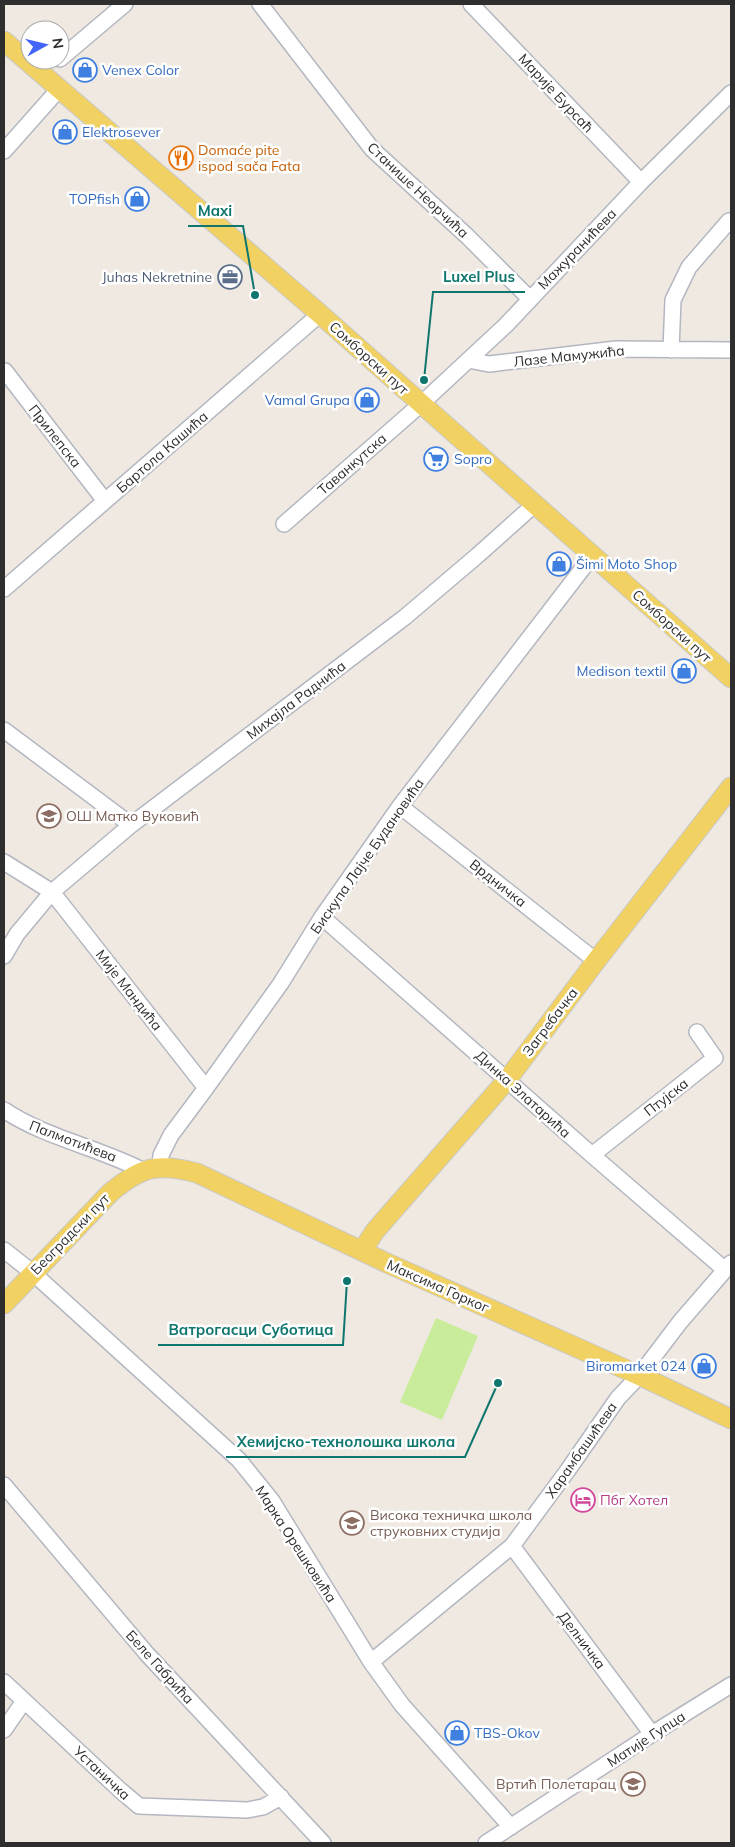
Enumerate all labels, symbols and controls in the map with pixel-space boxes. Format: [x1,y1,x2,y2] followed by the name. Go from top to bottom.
[20,20,70,70] north arrow
[48,37,68,50] text: N
[515,50,597,136] street label: Марије Бурсаћ
[72,57,98,83] shop icon: Venex Color
[102,61,180,79] place label: Venex Color
[52,119,78,145] shop icon: Elektrosever
[82,123,162,141] place label: Elektrosever
[363,138,473,242] street label: Станише Неорчића
[198,141,300,175] place label: Domaće pite ispod sača Fata
[168,145,194,171] restaurant icon: Domaće pite ispod sača Fata
[124,186,150,212] shop icon: TOPfish
[69,190,120,208] place label: TOPfish
[188,196,243,226] callout: Maxi
[198,201,232,220] text: Maxi
[534,205,620,293] street label: Мажуранићева
[433,262,525,292] callout: Luxel Plus
[217,264,243,290] office icon: Juhas Nekretnine
[443,267,515,286] text: Luxel Plus
[102,268,212,286] place label: Juhas Nekretnine
[326,318,413,399] street label: Сомборски пут
[512,341,626,371] street label: Лазе Мамужића
[354,387,380,413] shop icon: Vamal Grupa
[265,391,350,409] place label: Vamal Grupa
[25,401,85,471] street label: Прилепска
[112,407,212,497] street label: Бартола Кашића
[314,429,390,499] street label: Таванкутска
[423,446,449,472] supermarket icon: Sopro
[454,450,492,468] place label: Sopro
[546,551,572,577] shop icon: Šimi Moto Shop
[576,555,677,573] place label: Šimi Moto Shop
[629,586,716,667] street label: Сомборски пут
[243,657,349,743] street label: Михајла Раднића
[671,658,697,684] shop icon: Medison textil
[576,662,666,680] place label: Medison textil
[306,775,428,937] street label: Бискупа Лајче Будановића
[36,803,62,829] school or university icon: ОШ Матко Вуковић
[66,807,199,825] place label: ОШ Матко Вуковић
[466,855,530,911] street label: Врдничка
[92,946,166,1034] street label: Мије Мандића
[518,984,582,1060] street label: Загребачка
[472,1046,574,1142] street label: Динка Златарића
[640,1074,692,1120] street label: Птујска
[27,1116,119,1166] street label: Палмотићева
[27,1189,114,1278] street label: Београдски пут
[384,1255,493,1317] street label: Максима Горког
[158,1315,343,1345] callout: Ватрогасци Суботица
[169,1320,333,1339] text: Ватрогасци Суботица
[691,1353,717,1379] shop icon: Biromarket 024
[586,1357,687,1375] place label: Biromarket 024
[541,1399,621,1501] street label: Харамбашићева
[226,1427,465,1457] callout: Хемијско-технолошка школа
[236,1432,455,1451] text: Хемијско-технолошка школа
[251,1482,341,1606] street label: Марка Орешковића
[570,1487,596,1513] hotel icon: Пбг Хотел
[600,1491,668,1509] place label: Пбг Хотел
[370,1506,532,1540] place label: Висока техничка школа струковних студија
[339,1510,365,1536] school or university icon: Висока техничка школа струковних студија
[554,1607,610,1673] street label: Делничка
[122,1626,198,1708] street label: Беле Габрића
[604,1707,688,1771] street label: Матије Гупца
[444,1720,470,1746] shop icon: TBS-Okov
[474,1724,540,1742] place label: TBS-Okov
[69,1742,134,1804] street label: Устаничка
[620,1771,646,1797] school or university icon: Вртић Полетарац
[496,1775,616,1793] place label: Вртић Полетарац

